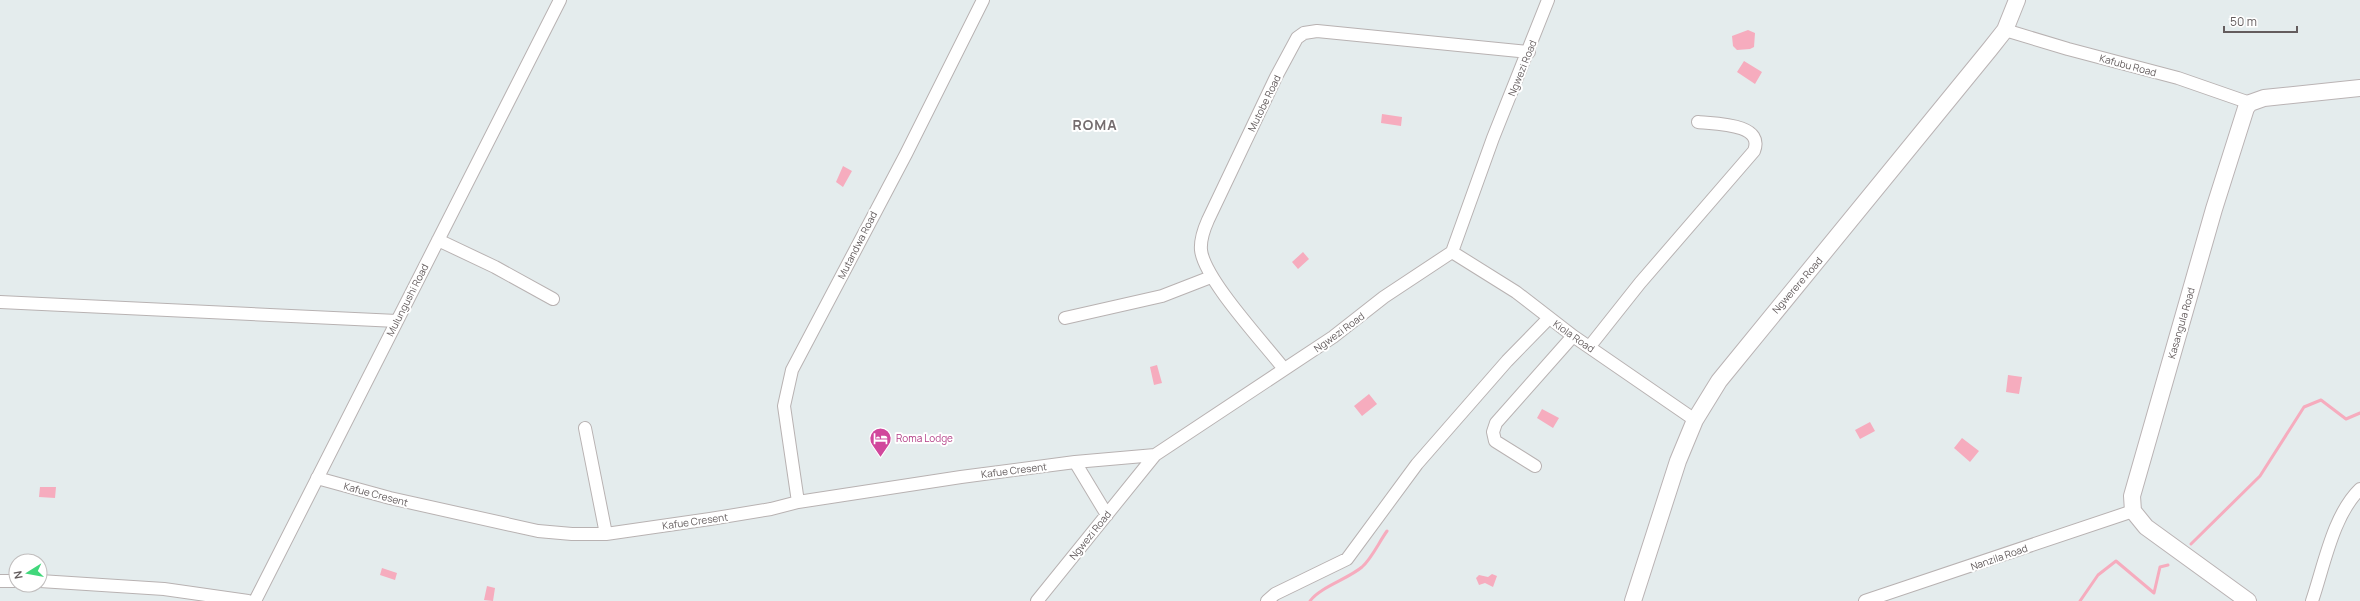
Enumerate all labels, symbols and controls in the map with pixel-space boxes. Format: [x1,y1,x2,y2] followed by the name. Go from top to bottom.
[2224,8,2297,34] scale bar
[2230,13,2257,30] text: 50 m
[1504,38,1540,98] street label: Ngwezi Road
[2098,51,2158,79] street label: Kafubu Road
[1244,72,1284,134] street label: Mutobe Road
[1072,115,1118,134] district label: ROMA
[834,209,880,281] street label: Mutandwa Road
[1769,254,1825,316] street label: Ngwerere Road
[383,261,431,339] street label: Mulungushi Road
[2164,286,2198,360] street label: Kasangula Road
[1311,309,1367,355] street label: Ngwezi Road
[1550,317,1598,355] street label: Kiola Road
[867,425,893,458] hotel icon: Roma Lodge
[896,431,953,445] place label: Roma Lodge
[980,459,1048,481] street label: Kafue Cresent
[342,479,410,509] street label: Kafue Cresent
[1066,507,1114,562] street label: Ngwezi Road
[661,509,729,533] street label: Kafue Cresent
[1969,541,2030,573] street label: Nanzila Road
[8,553,48,593] north arrow
[10,570,26,580] text: N

